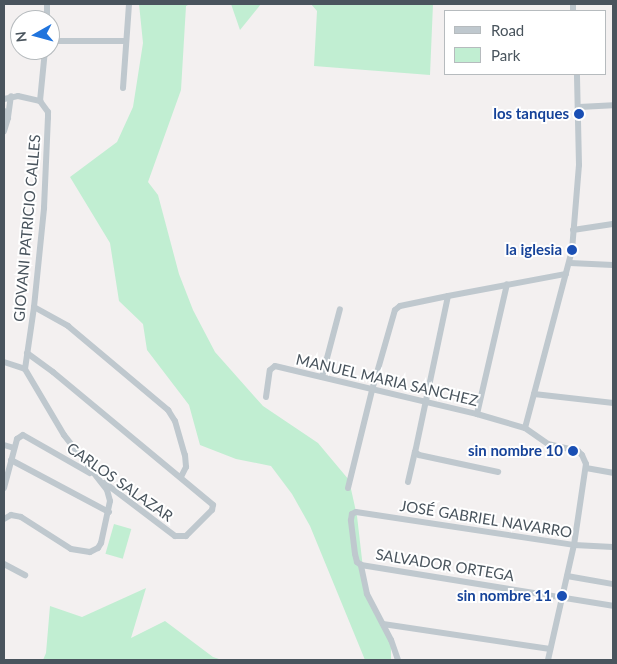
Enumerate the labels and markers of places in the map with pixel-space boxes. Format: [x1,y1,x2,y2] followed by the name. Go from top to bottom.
[493,105,569,123] place label: los tanques
[573,108,585,120] marker: los tanques
[506,241,562,259] place label: la iglesia
[566,244,578,256] marker: la iglesia
[468,442,563,460] place label: sin nombre 10
[567,445,579,457] marker: sin nombre 10
[457,587,552,605] place label: sin nombre 11
[556,590,568,602] marker: sin nombre 11

